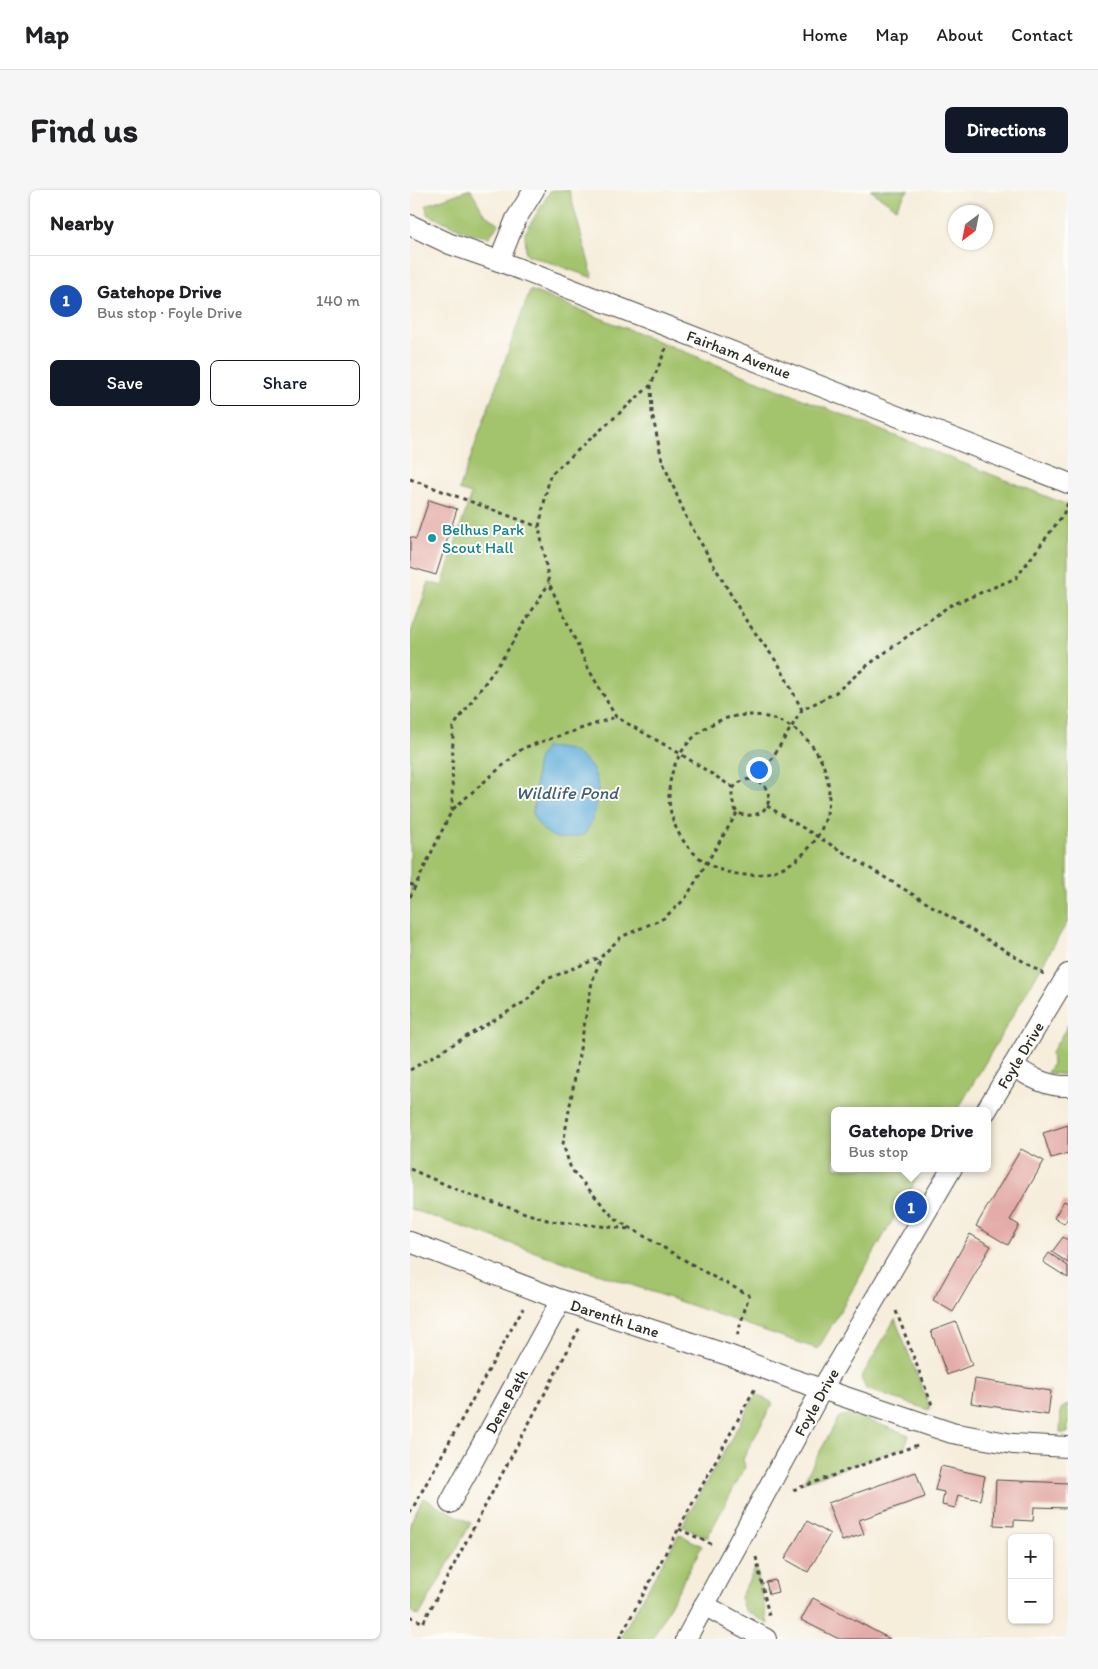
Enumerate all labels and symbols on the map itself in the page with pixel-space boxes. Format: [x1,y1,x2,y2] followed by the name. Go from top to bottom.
[948,205,993,250] north arrow
[684,326,794,383] street label: Fairham Avenue
[442,520,524,557] place label: Belhus Park Scout Hall
[426,532,438,544] marker: Belhus Park Scout Hall
[746,757,772,783] your location
[516,782,620,804] water label: Wildlife Pond
[993,1018,1048,1092] street label: Foyle Drive
[895,1188,927,1226] pin: 1
[568,1295,662,1342] street label: Darenth Lane
[481,1365,532,1437] street label: Dene Path
[790,1365,843,1440] street label: Foyle Drive

